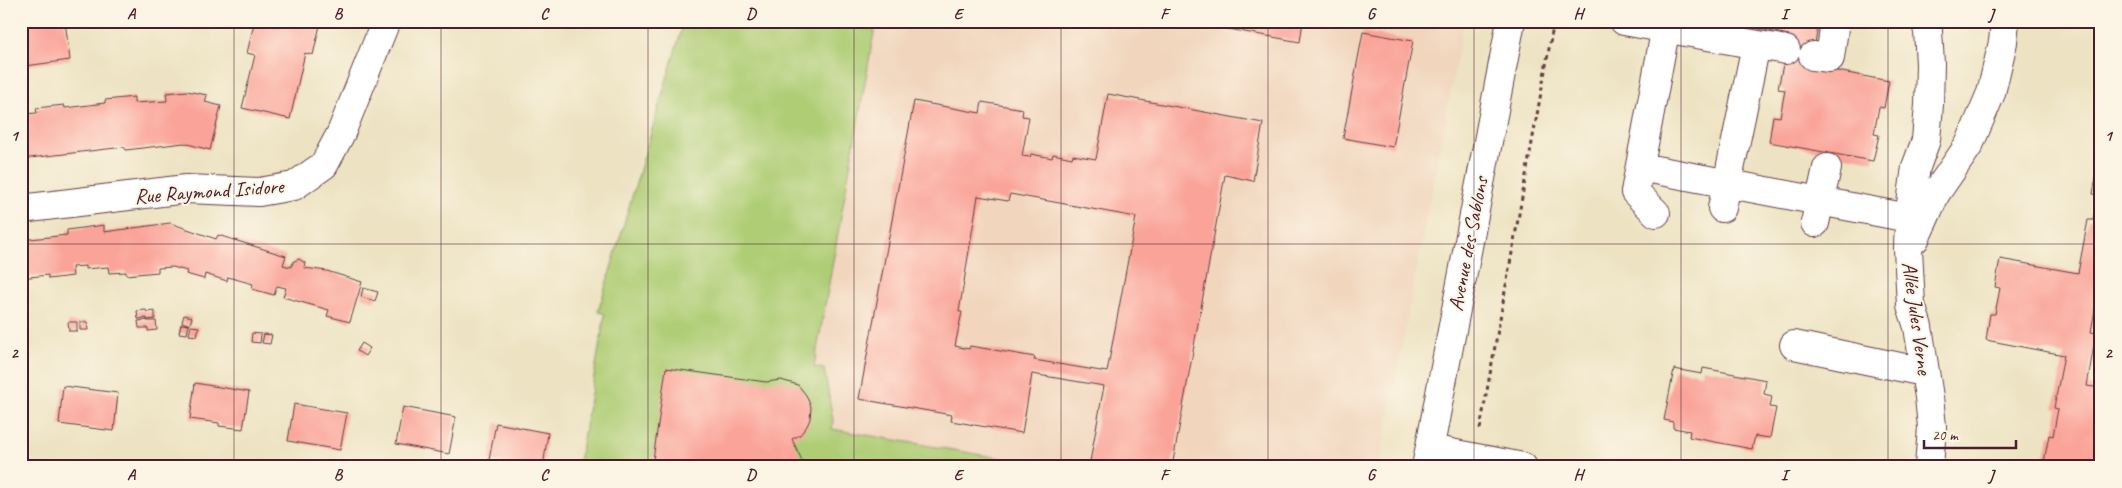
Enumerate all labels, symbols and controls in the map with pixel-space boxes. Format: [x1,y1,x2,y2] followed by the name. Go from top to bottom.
[127,4,137,24] text: A
[334,4,344,24] text: B
[540,4,550,24] text: C
[746,4,757,24] text: D
[954,4,965,24] text: E
[1160,4,1171,24] text: F
[1367,4,1377,24] text: G
[1573,4,1585,24] text: H
[1781,4,1791,24] text: I
[1987,4,1996,24] text: J
[10,126,19,146] text: 1
[2104,126,2113,146] text: 1
[134,173,286,209] street label: Rue Raymond Isidore
[1442,173,1494,313] street label: Avenue des Sablons
[1896,260,1938,377] street label: Allée Jules Verne
[10,343,19,363] text: 2
[2104,343,2113,363] text: 2
[1924,418,2017,450] scale bar
[1932,426,1959,445] text: 20 m
[127,465,137,485] text: A
[334,465,344,485] text: B
[540,465,550,485] text: C
[746,465,757,485] text: D
[954,465,965,485] text: E
[1160,465,1171,485] text: F
[1367,465,1377,485] text: G
[1573,465,1585,485] text: H
[1781,465,1791,485] text: I
[1987,465,1996,485] text: J

